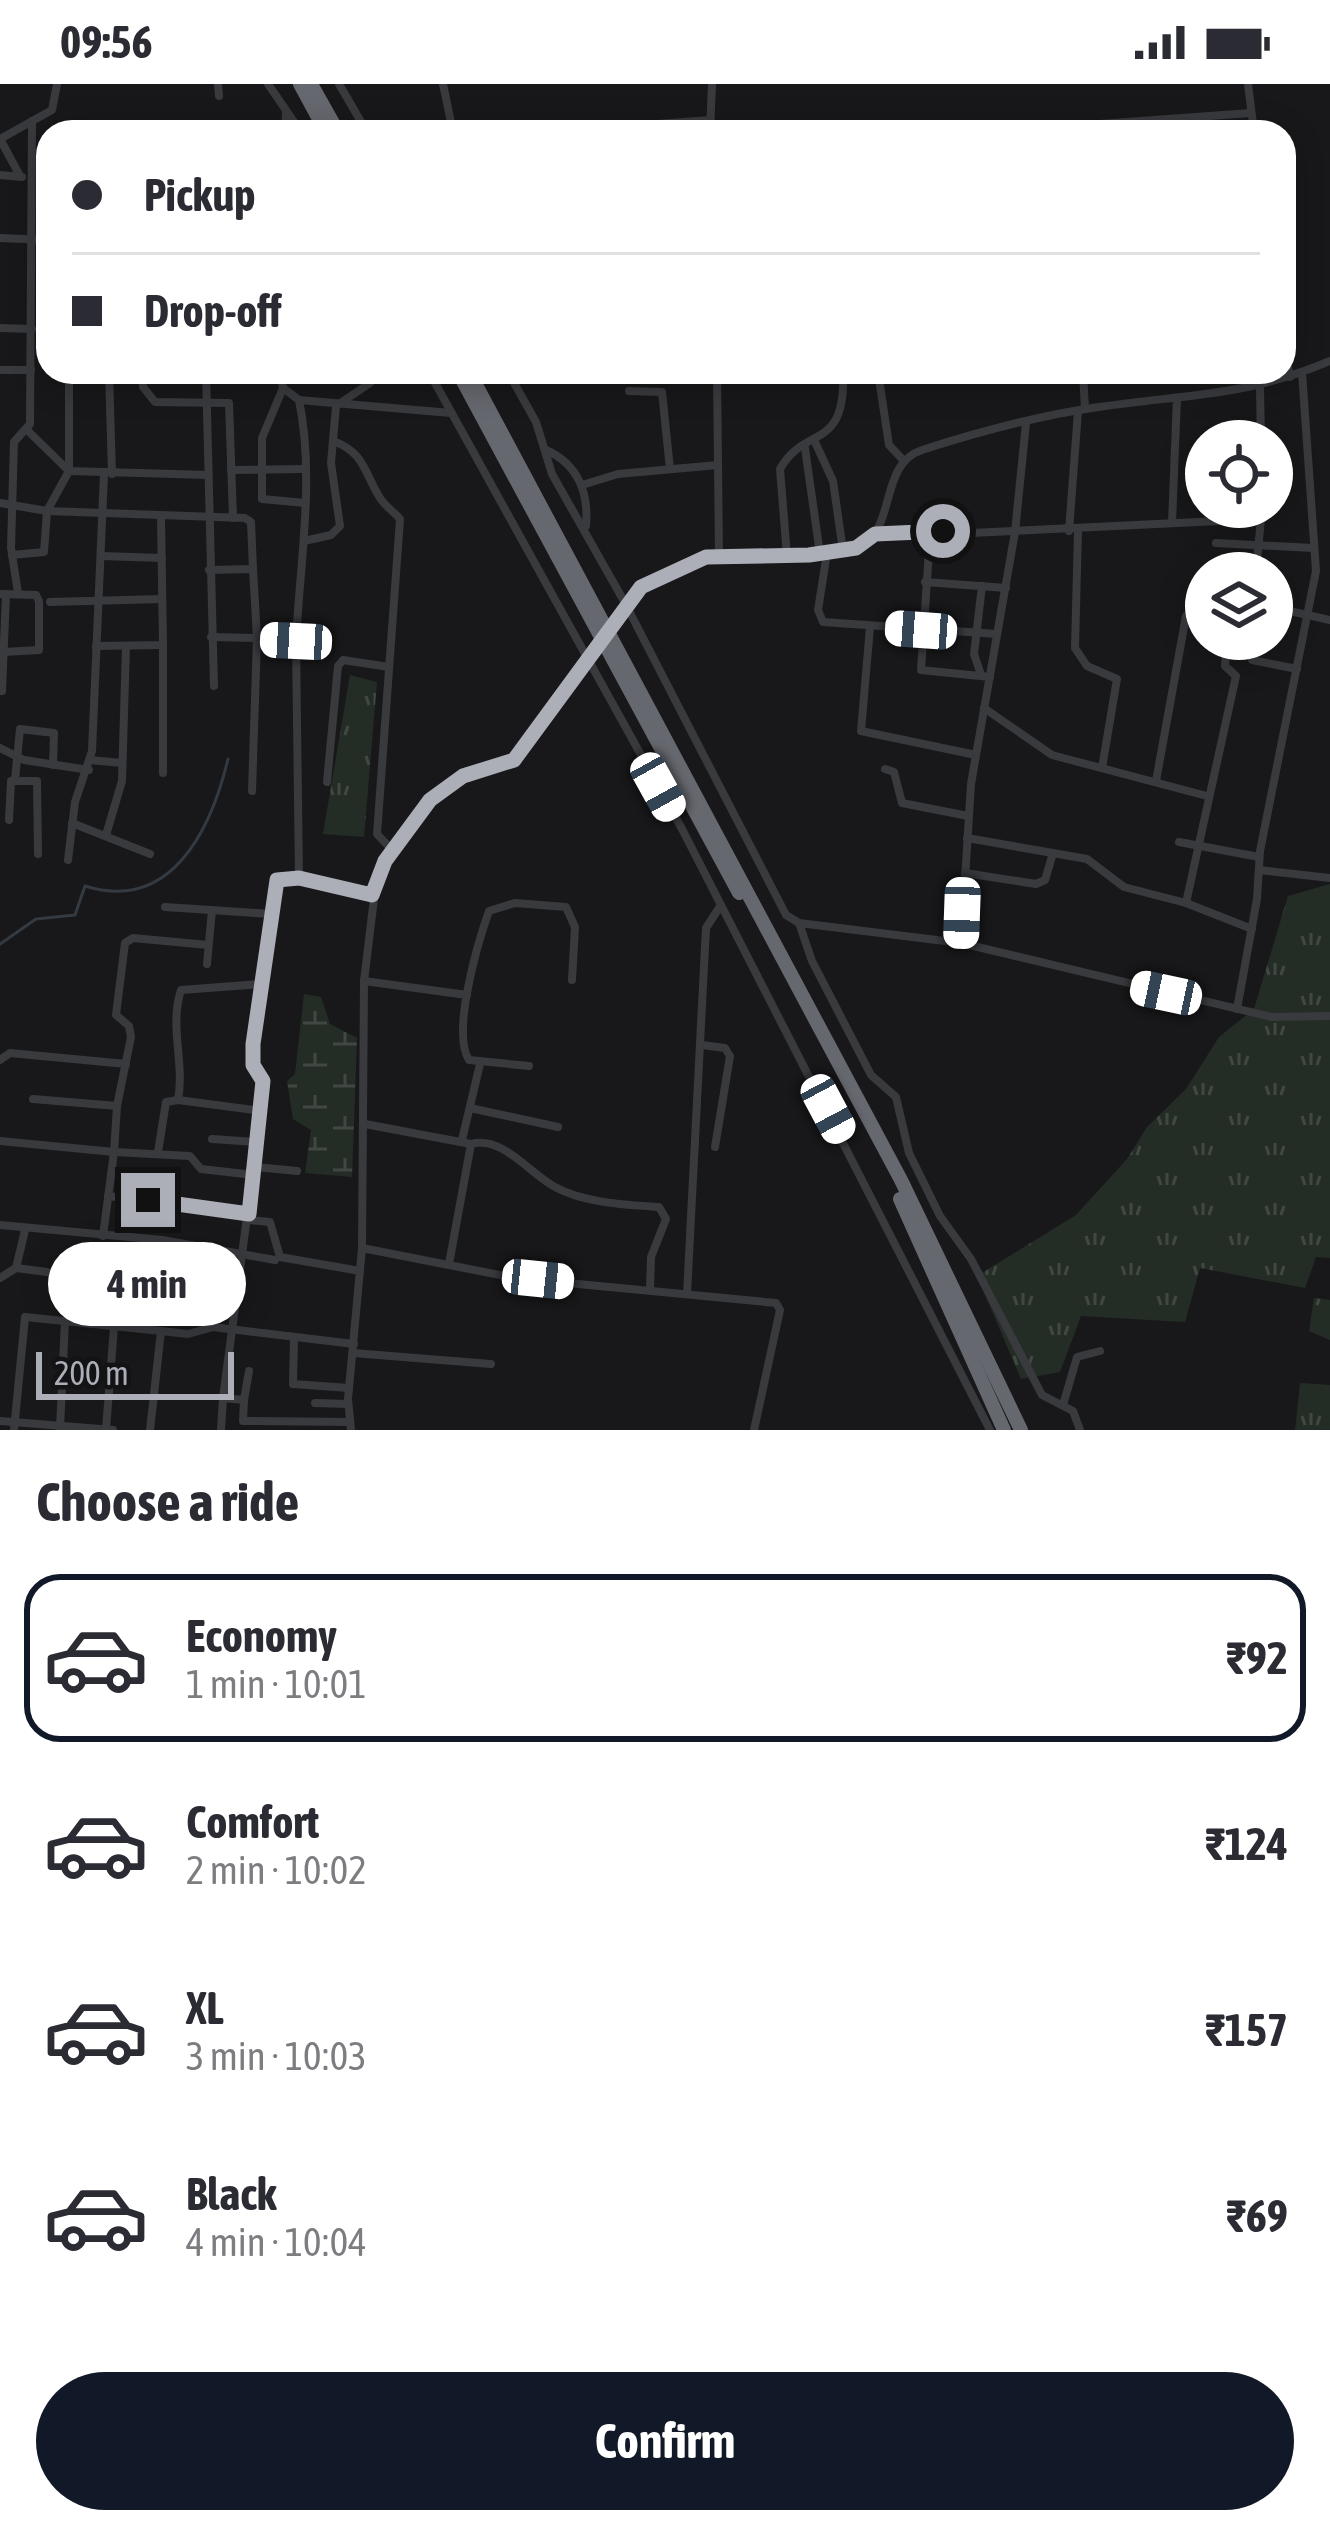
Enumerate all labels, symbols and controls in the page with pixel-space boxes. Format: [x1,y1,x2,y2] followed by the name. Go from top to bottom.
[60,16,153,68] text: 09:56
[144,169,255,221] text: Pickup
[144,285,282,337] text: Drop-off
[1185,420,1293,660] map controls
[1185,420,1293,528] button: locate
[916,504,970,558] route start
[1185,552,1293,660] button: layers
[884,610,958,650] car
[259,621,333,661] car
[625,747,691,827] car
[943,876,981,950] car
[1127,968,1205,1018] car
[795,1069,861,1149] car
[121,1173,175,1227] route end
[49,1242,247,1326] callout: 4 min
[500,1257,576,1301] car
[107,1262,187,1306] text: 4 min
[36,1346,234,1399] scale bar
[54,1354,129,1392] text: 200 m
[36,1471,299,1532] text: Choose a ride
[42,1604,150,1712] icon: car
[186,1610,337,1662] text: Economy
[1226,1632,1288,1684] text: ₹92
[186,1662,367,1706] text: 1 min · 10:01
[42,1790,150,1898] icon: car
[186,1796,319,1848] text: Comfort
[1205,1818,1288,1870] text: ₹124
[186,1848,367,1892] text: 2 min · 10:02
[42,1976,150,2084] icon: car
[186,1982,224,2034] text: XL
[1205,2004,1288,2056] text: ₹157
[186,2034,367,2078] text: 3 min · 10:03
[42,2162,150,2270] icon: car
[186,2168,277,2220] text: Black
[1226,2190,1288,2242] text: ₹69
[186,2220,367,2264] text: 4 min · 10:04
[36,2372,1294,2510] button: Confirm

